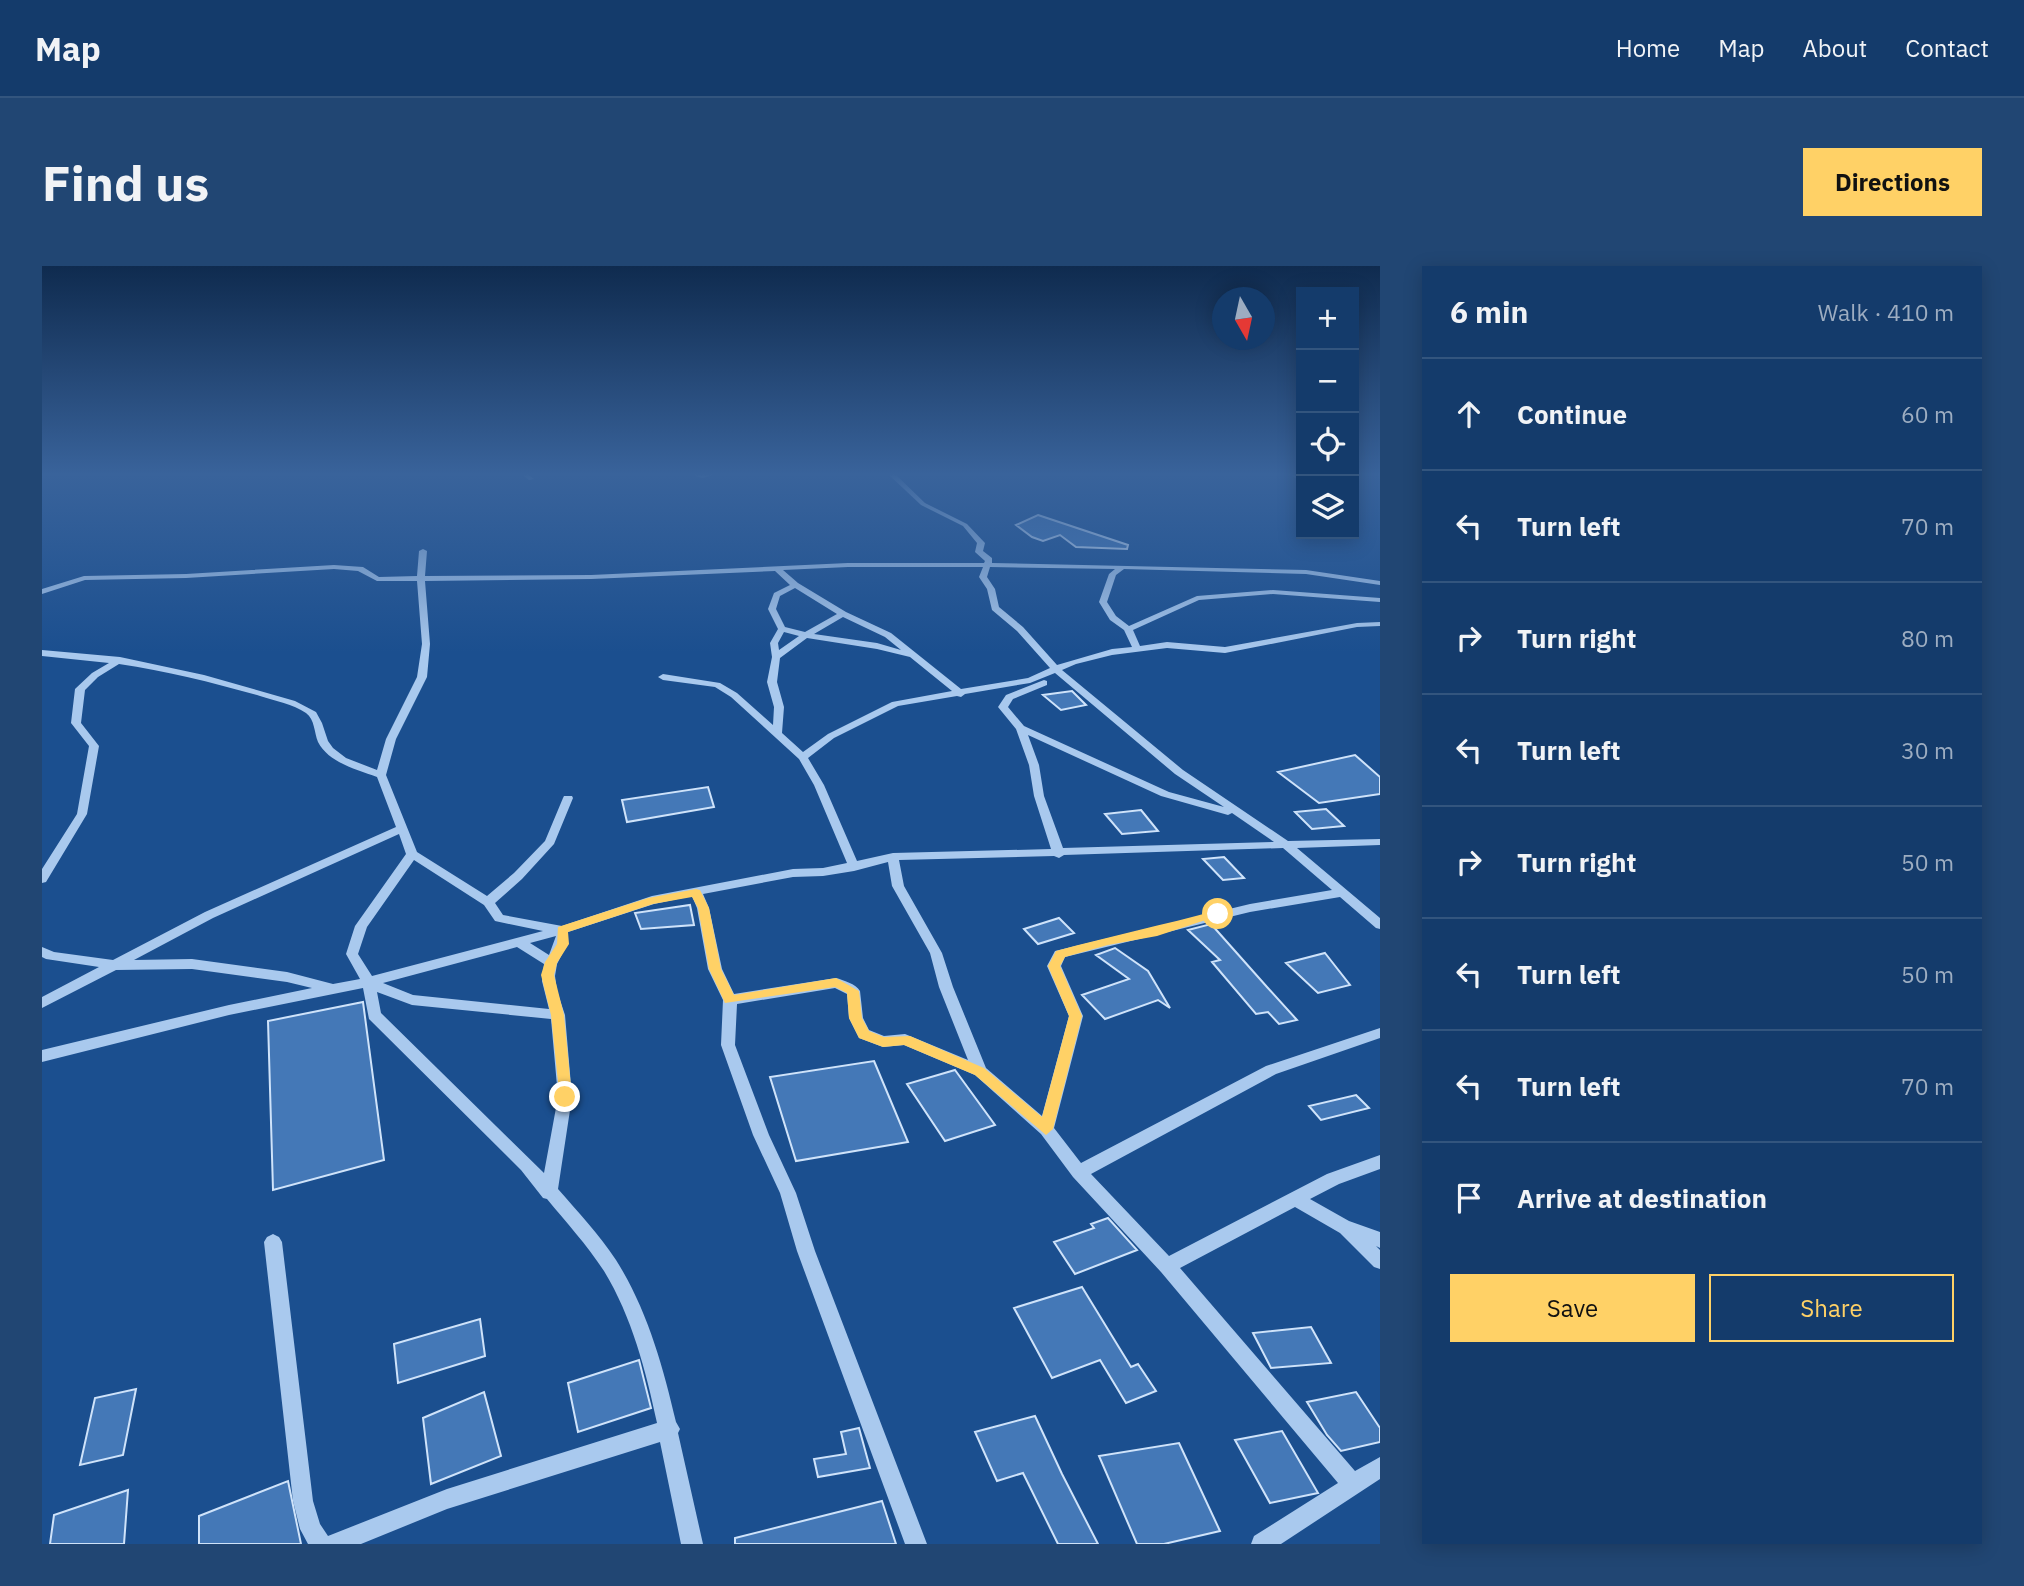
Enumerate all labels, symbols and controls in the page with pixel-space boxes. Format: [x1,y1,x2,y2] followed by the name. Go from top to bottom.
[35,27,101,70] text: Map
[1616,32,1680,64] text: Home
[1718,32,1764,64] text: Map
[1802,32,1867,64] text: About
[1905,32,1989,64] text: Contact
[1803,148,1982,216] button: Directions
[42,151,209,214] text: Find us
[1212,287,1275,350] north arrow
[1296,287,1359,539] map controls
[1296,287,1359,350] button: +
[1450,292,1528,331] text: 6 min
[1818,297,1954,327] text: Walk · 410 m
[1296,350,1359,413] button: −
[1450,395,1488,433] icon: ahead
[1517,397,1627,431] text: Continue
[1901,399,1954,429] text: 60 m
[1296,413,1359,476] button: locate
[1296,476,1359,539] button: layers
[1450,507,1488,545] icon: left
[1517,509,1620,543] text: Turn left
[1901,511,1954,541] text: 70 m
[1450,619,1488,657] icon: right
[1517,621,1636,655] text: Turn right
[1901,623,1954,653] text: 80 m
[1450,731,1488,769] icon: left
[1517,733,1620,767] text: Turn left
[1901,735,1954,765] text: 30 m
[1450,843,1488,881] icon: right
[1517,845,1636,879] text: Turn right
[1901,847,1954,877] text: 50 m
[1202,898,1233,929] route start
[1450,955,1488,993] icon: left
[1517,957,1620,991] text: Turn left
[1901,959,1954,989] text: 50 m
[1450,1067,1488,1105] icon: left
[1517,1069,1620,1103] text: Turn left
[1901,1071,1954,1101] text: 70 m
[549,1081,580,1112] route end
[1450,1179,1488,1217] icon: arrive
[1517,1181,1767,1215] text: Arrive at destination
[1450,1274,1695,1342] button: Save
[1709,1274,1954,1342] button: Share

